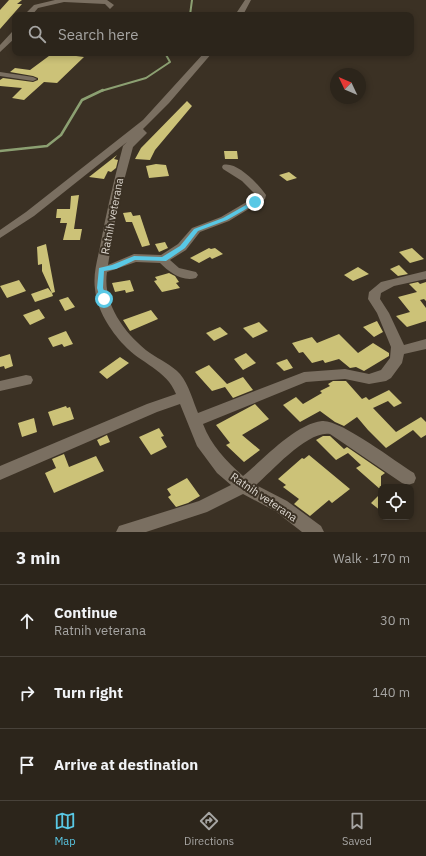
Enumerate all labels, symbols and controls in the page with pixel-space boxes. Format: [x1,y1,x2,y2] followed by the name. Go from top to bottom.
[12,12,414,56] search box
[26,23,48,45] icon: search
[58,25,138,44] text: Search here
[330,68,366,104] north arrow
[98,176,126,255] street label: Ratnih veterana
[246,193,264,211] route end
[95,290,113,308] route start
[228,469,300,525] street label: Ratnih veterana
[378,484,414,520] map controls
[378,484,414,520] button: locate
[16,547,60,569] text: 3 min
[333,550,410,567] text: Walk · 170 m
[54,603,118,622] text: Continue
[16,610,38,632] icon: ahead
[380,612,410,629] text: 30 m
[54,622,146,639] text: Ratnih veterana
[16,682,38,704] icon: right
[54,683,123,702] text: Turn right
[372,684,410,701] text: 140 m
[16,754,38,776] icon: arrive
[54,755,198,774] text: Arrive at destination
[54,810,76,848] tab: Map
[184,810,234,848] tab: Directions
[342,810,372,848] tab: Saved

